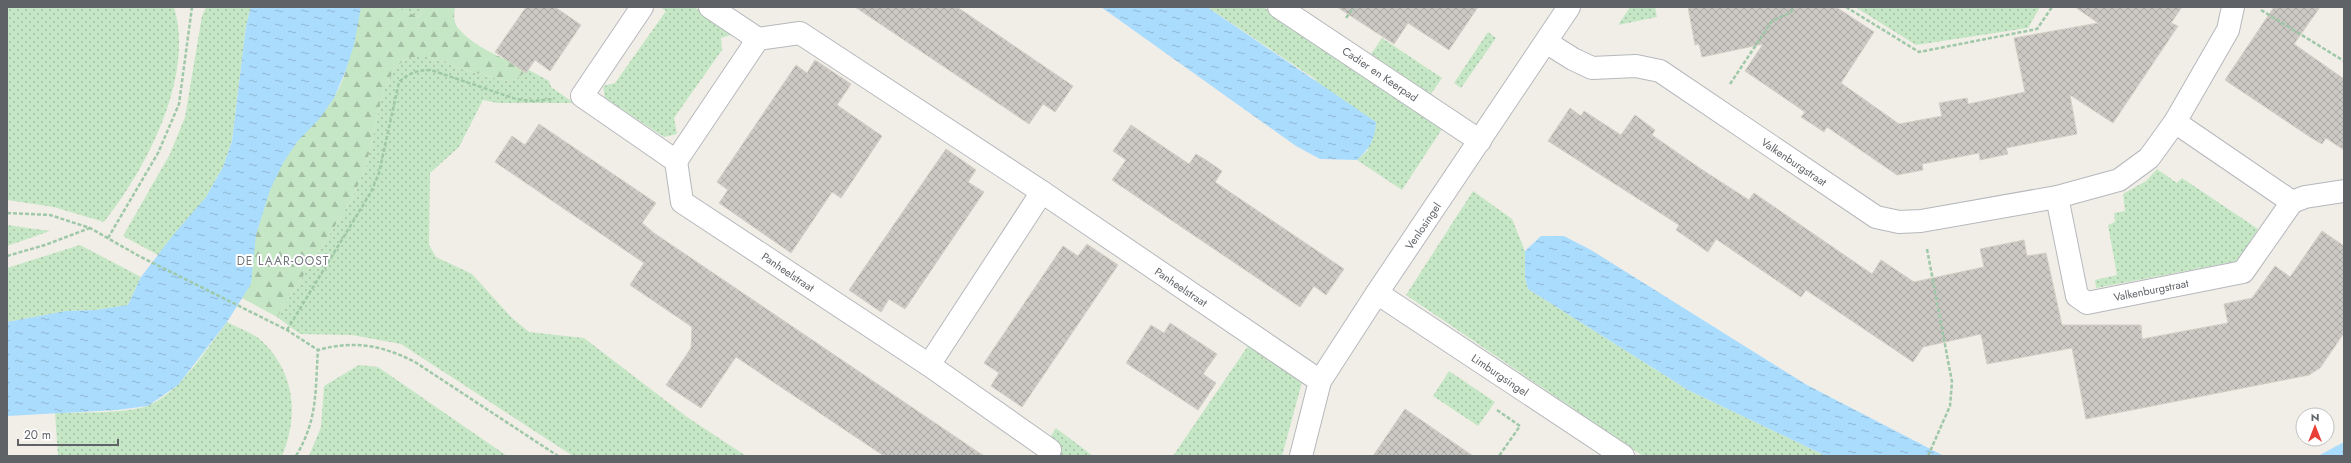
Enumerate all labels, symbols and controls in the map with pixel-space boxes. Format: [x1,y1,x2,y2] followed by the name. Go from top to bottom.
[1339,43,1421,105] street label: Cadier en Keerpad
[1758,134,1830,190] street label: Valkenburgstraat
[1401,199,1445,253] street label: Venlosingel
[758,248,818,296] street label: Panheelstraat
[237,252,329,270] district label: DE LAAR-OOST
[1151,263,1211,311] street label: Panheelstraat
[2112,275,2190,305] street label: Valkenburgstraat
[1468,350,1532,400] street label: Limburgsingel
[2295,407,2335,447] north arrow
[2311,409,2319,425] text: N
[18,421,118,447] scale bar
[24,426,51,444] text: 20 m

